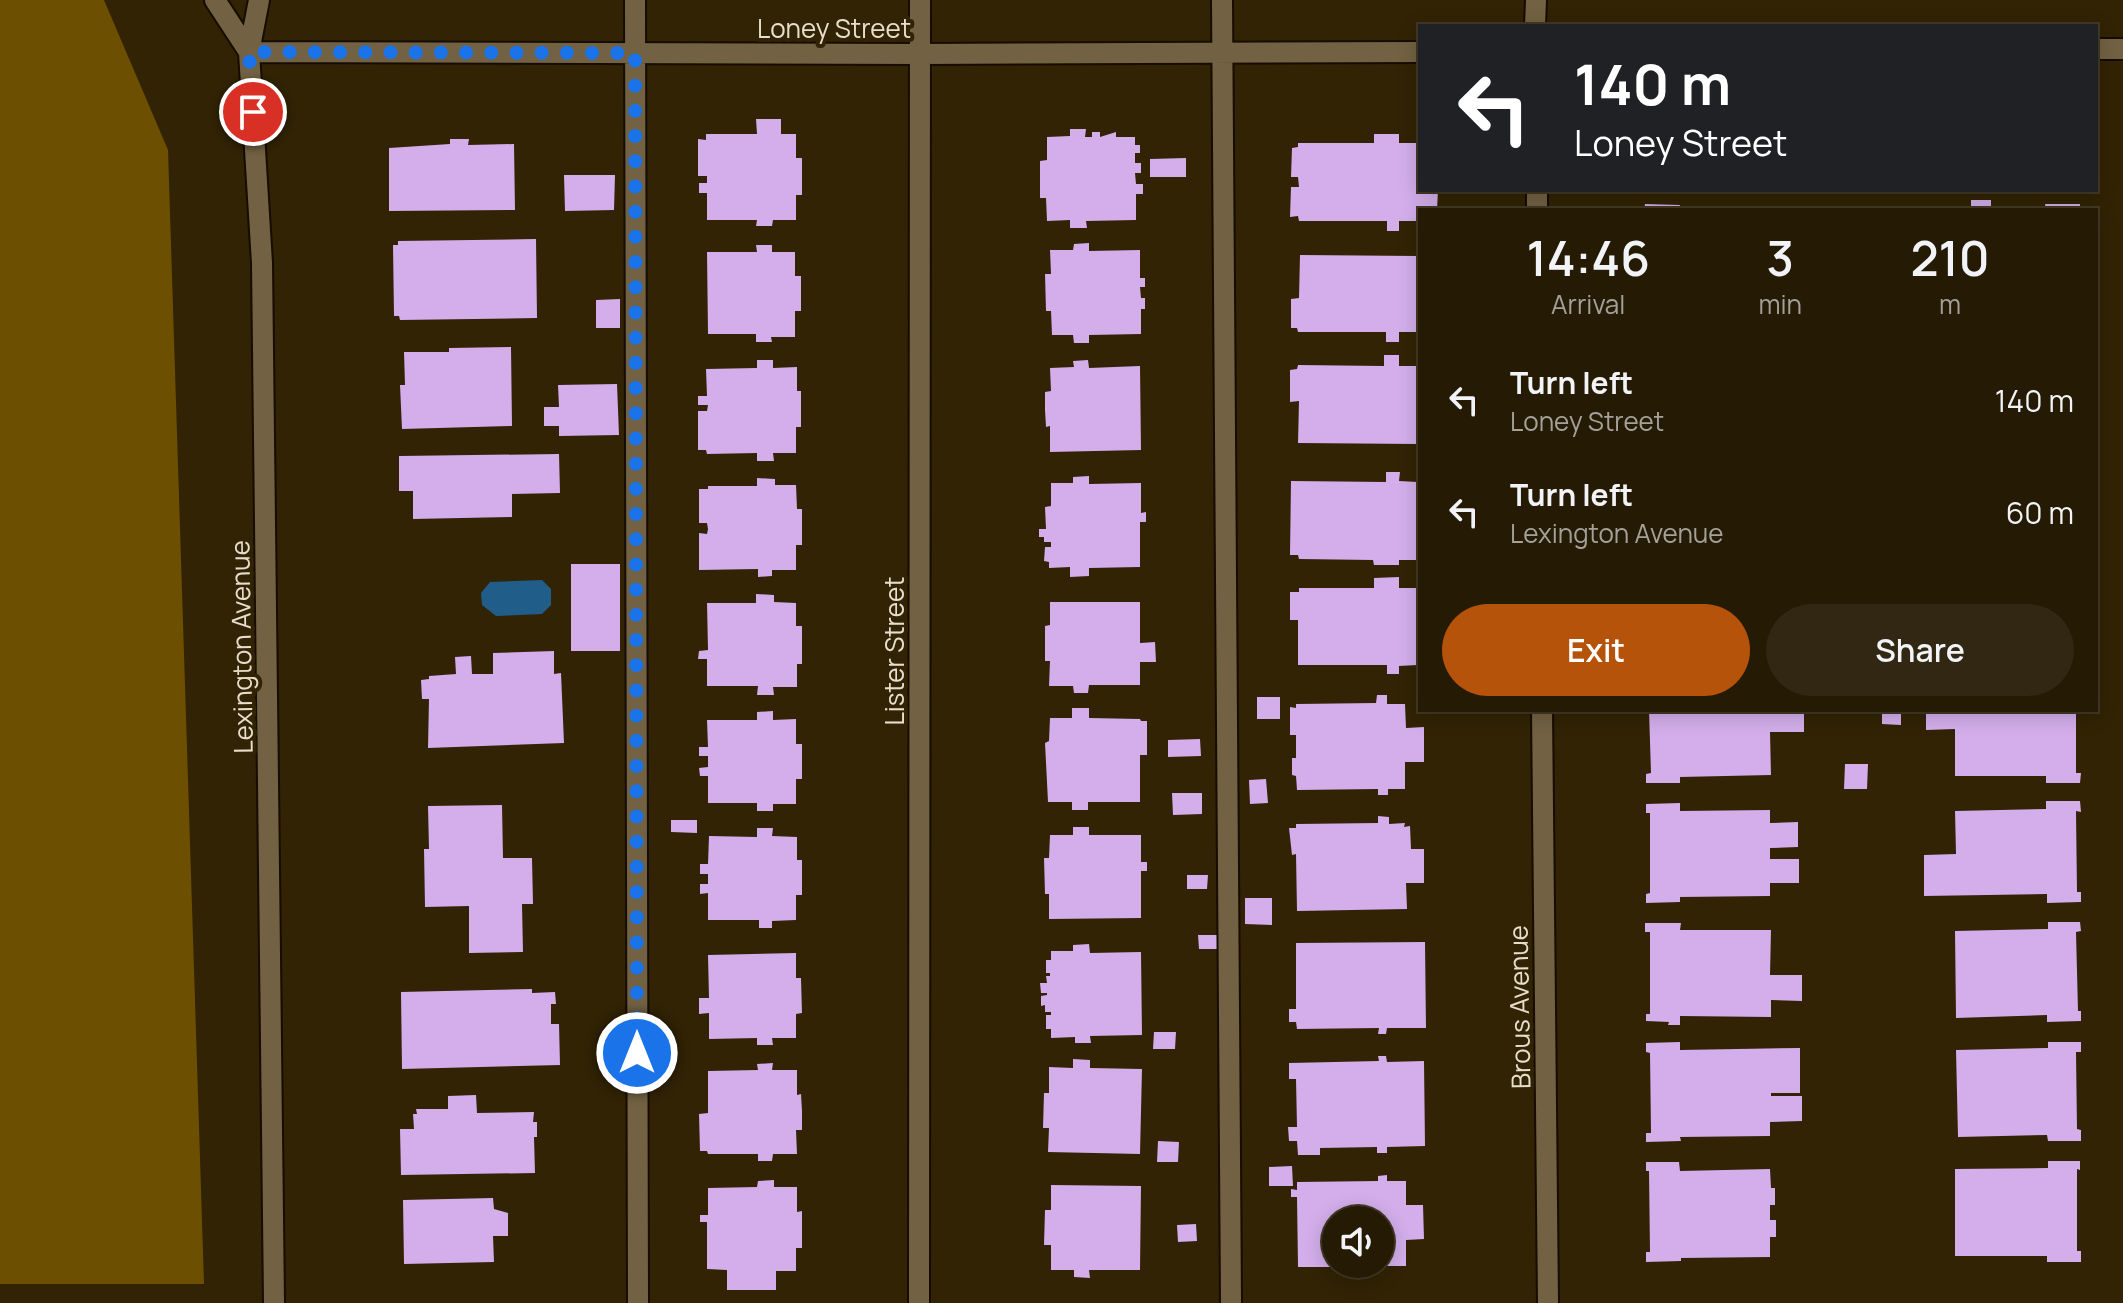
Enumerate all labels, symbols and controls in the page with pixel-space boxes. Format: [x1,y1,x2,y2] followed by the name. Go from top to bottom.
[757,10,911,46] street label: Loney Street
[1574,45,1731,122] text: 140 m
[1442,56,1546,160] icon: left
[219,78,287,146] pin
[231,90,275,134] icon: arrive
[1574,118,1788,167] text: Loney Street
[1526,225,1650,290] text: 14:46
[1766,225,1794,290] text: 3
[1910,225,1990,290] text: 210
[1551,286,1625,322] text: Arrival
[1758,286,1802,322] text: min
[1939,286,1961,322] text: m
[1510,362,1633,403] text: Turn left
[1442,378,1486,422] icon: left
[1995,380,2074,421] text: 140 m
[1510,403,1664,439] text: Loney Street
[1510,474,1633,515] text: Turn left
[1442,490,1486,534] icon: left
[2006,492,2074,533] text: 60 m
[1510,515,1724,551] text: Lexington Avenue
[221,540,261,754] street label: Lexington Avenue
[876,576,912,726] street label: Lister Street
[1442,604,1750,696] button: Exit
[1766,604,2074,696] button: Share
[1500,925,1538,1089] street label: Brous Avenue
[595,1011,679,1095] position arrow
[1322,1206,1394,1278] map controls
[1322,1206,1394,1278] button: sound

